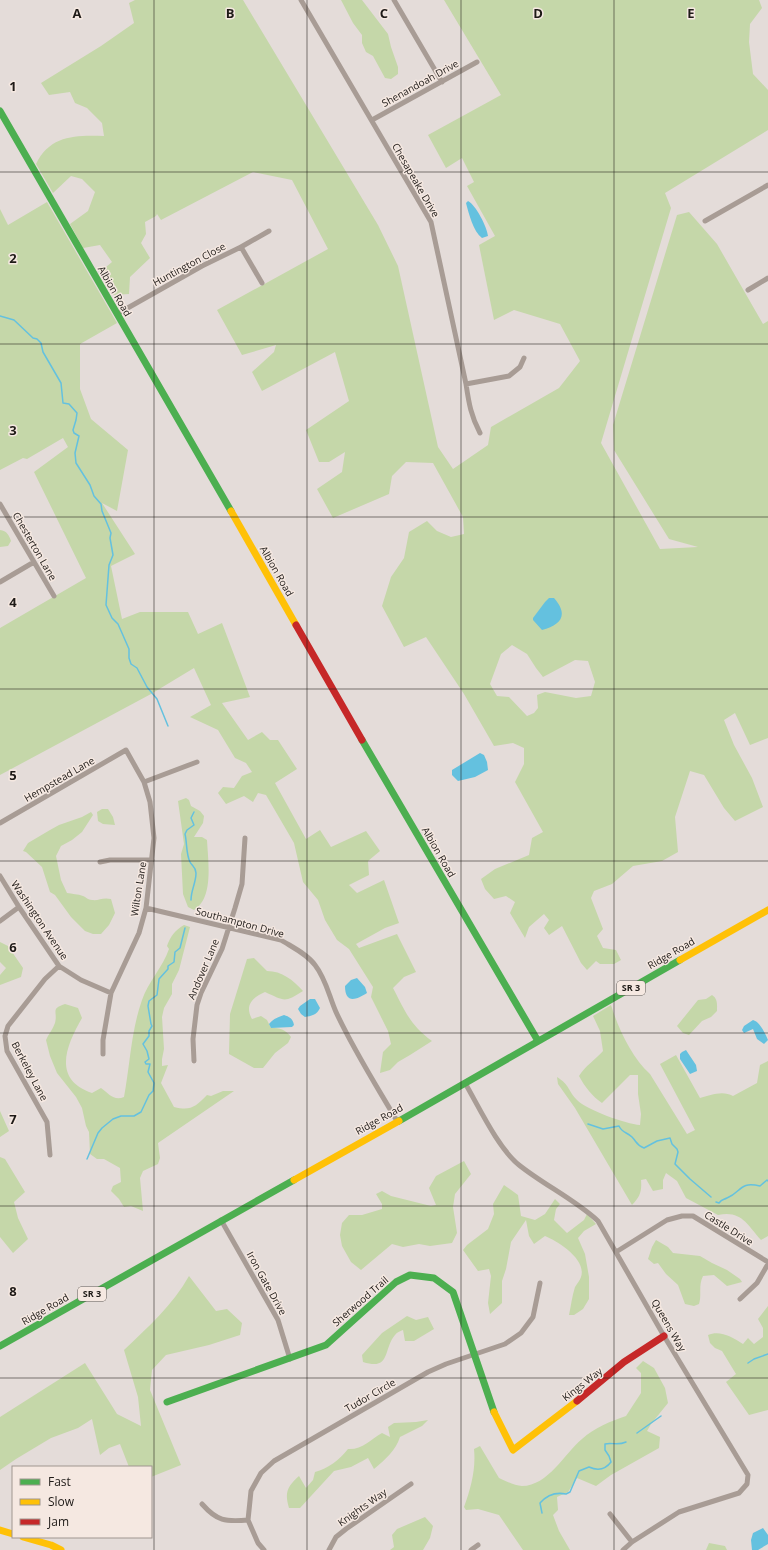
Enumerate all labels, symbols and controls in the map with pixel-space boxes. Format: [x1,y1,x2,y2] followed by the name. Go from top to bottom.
[73,4,82,22] text: A
[226,4,235,22] text: B
[380,4,388,22] text: C
[533,4,543,22] text: D
[687,4,695,22] text: E
[379,56,461,110] street label: Shenandoah Drive
[9,77,17,95] text: 1
[389,140,443,220] street label: Chesapeake Drive
[150,239,228,289] street label: Huntington Close
[9,249,17,267] text: 2
[95,263,135,319] street label: Albion Road
[9,421,17,439] text: 3
[10,509,60,583] street label: Chesterton Lane
[257,543,297,599] street label: Albion Road
[9,593,17,611] text: 4
[21,753,97,805] street label: Hempstead Lane
[9,766,17,784] text: 5
[419,824,459,880] street label: Albion Road
[127,860,149,917] street label: Wilton Lane
[8,878,72,963] street label: Washington Avenue
[194,903,286,941] street label: Southampton Drive
[645,934,697,972] street label: Ridge Road
[184,936,222,1001] street label: Andover Lane
[9,938,17,956] text: 6
[617,981,645,995] road number: SR 3
[8,1039,52,1103] street label: Berkeley Lane
[353,1100,405,1138] street label: Ridge Road
[9,1110,17,1128] text: 7
[702,1207,757,1249] street label: Castle Drive
[244,1249,290,1318] street label: Iron Gate Drive
[329,1273,391,1329] street label: Sherwood Trail
[9,1282,17,1300] text: 8
[78,1287,106,1301] road number: SR 3
[19,1290,71,1328] street label: Ridge Road
[648,1296,690,1355] street label: Queens Way
[559,1363,606,1404] street label: Kings Way
[342,1375,398,1415] street label: Tudor Circle
[12,1466,152,1538] legend
[48,1473,71,1490] text: Fast
[335,1484,390,1529] street label: Knights Way
[48,1493,75,1510] text: Slow
[47,1513,69,1530] text: Jam

